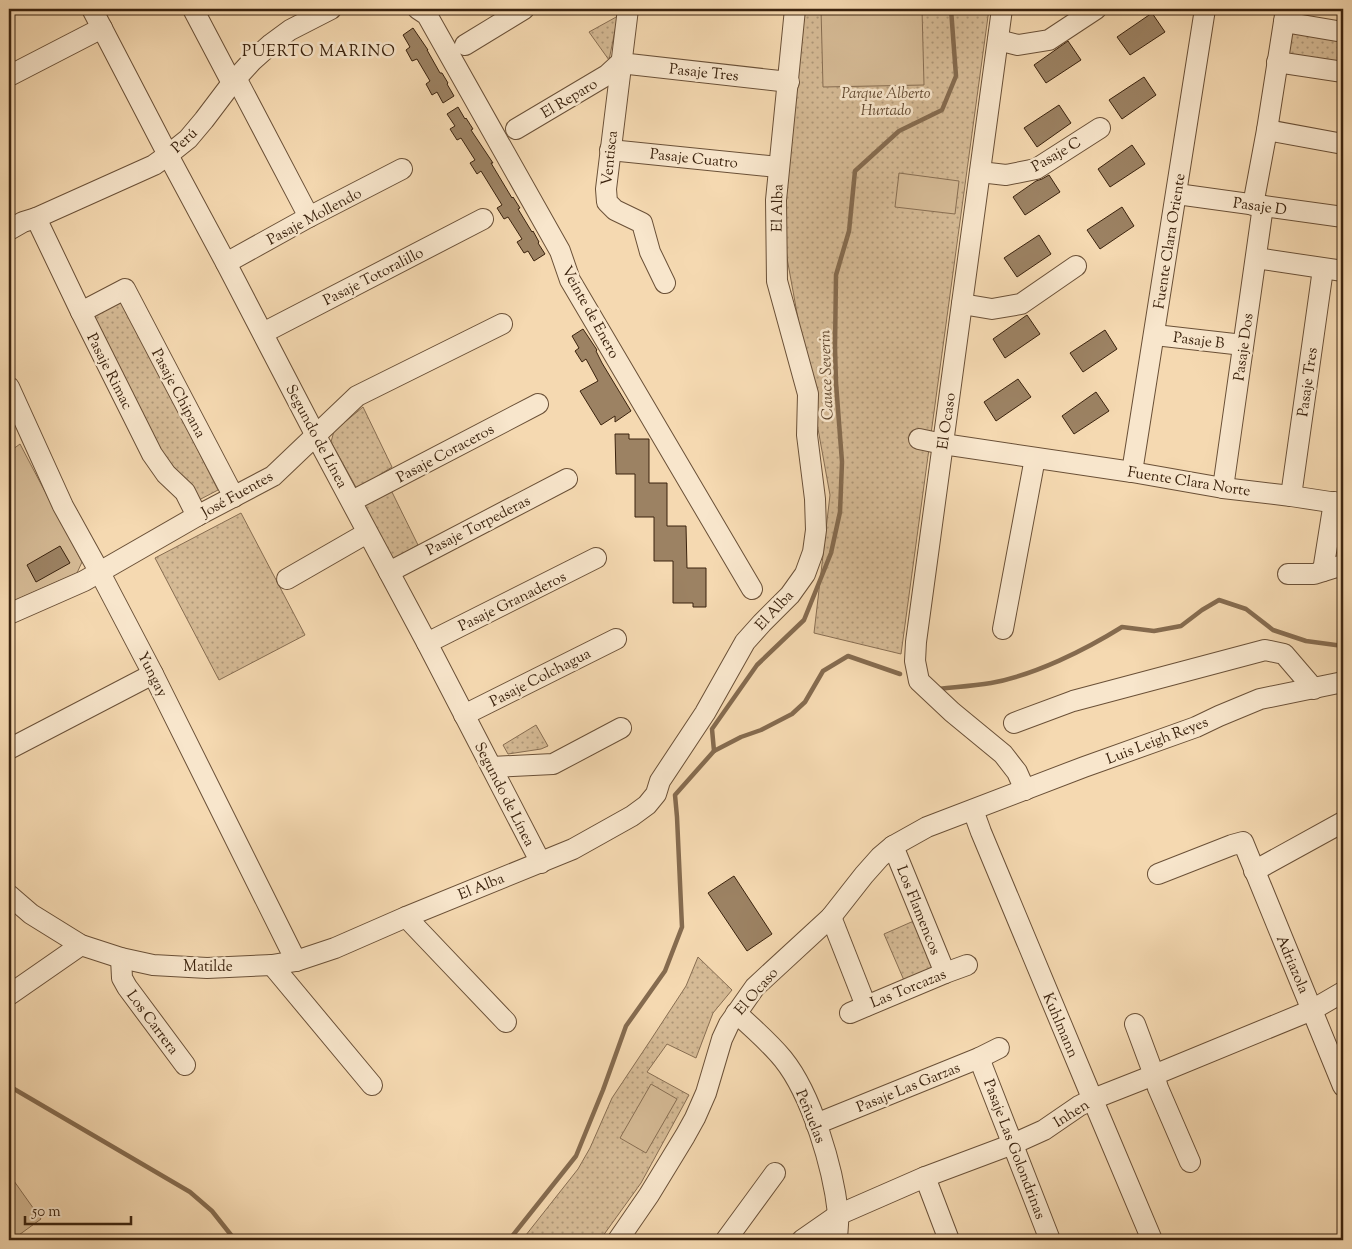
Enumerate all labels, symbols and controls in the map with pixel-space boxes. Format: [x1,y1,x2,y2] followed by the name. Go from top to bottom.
[242,41,396,64] district label: PUERTO MARINO
[668,59,740,88] street label: Pasaje Tres
[538,74,602,124] street label: El Reparo
[842,84,931,122] park label: Parque Alberto Hurtado
[167,123,203,159] street label: Perú
[597,129,624,187] street label: Ventisca
[1028,133,1086,178] street label: Pasaje C
[649,144,739,175] street label: Pasaje Cuatro
[1149,172,1192,310] street label: Fuente Clara Oriente
[264,184,366,251] street label: Pasaje Mollendo
[768,184,789,232] street label: El Alba
[1232,193,1288,222] street label: Pasaje D
[320,243,428,312] street label: Pasaje Totoralillo
[556,263,624,363] street label: Veinte de Enero
[1229,312,1260,382] street label: Pasaje Dos
[1172,328,1226,355] street label: Pasaje B
[814,329,841,420] water label: Cauce Severin
[80,330,137,414] street label: Pasaje Rimac
[145,345,210,442] street label: Pasaje Chipana
[1293,346,1324,418] street label: Pasaje Tres
[279,381,352,492] street label: Segundo de Línea
[933,392,962,451] street label: El Ocaso
[393,420,498,489] street label: Pasaje Coraceros
[1126,462,1252,503] street label: Fuente Clara Norte
[197,467,277,524] street label: José Fuentes
[423,491,534,562] street label: Pasaje Torpederas
[455,567,570,638] street label: Pasaje Granaderos
[751,586,799,636] street label: El Alba
[486,644,595,713] street label: Pasaje Colchagua
[131,648,172,702] street label: Yungay
[1103,712,1212,771] street label: Luis Leigh Reyes
[468,739,539,851] street label: Segundo de Línea
[890,863,945,958] street label: Los Flamencos
[455,869,508,906] street label: El Alba
[1270,932,1313,997] street label: Adriazola
[183,957,233,978] street label: Matilde
[730,964,784,1020] street label: El Ocaso
[867,965,950,1014] street label: Las Torcazas
[121,986,183,1060] street label: Los Carrera
[1036,990,1083,1062] street label: Kuhlmann
[853,1058,964,1119] street label: Pasaje Las Garzas
[977,1076,1050,1223] street label: Pasaje Las Golondrinas
[789,1087,830,1147] street label: Peñuelas
[1050,1095,1094,1133] street label: Inhen
[25,1194,131,1226] scale bar
[31,1202,61,1223] text: 50 m

